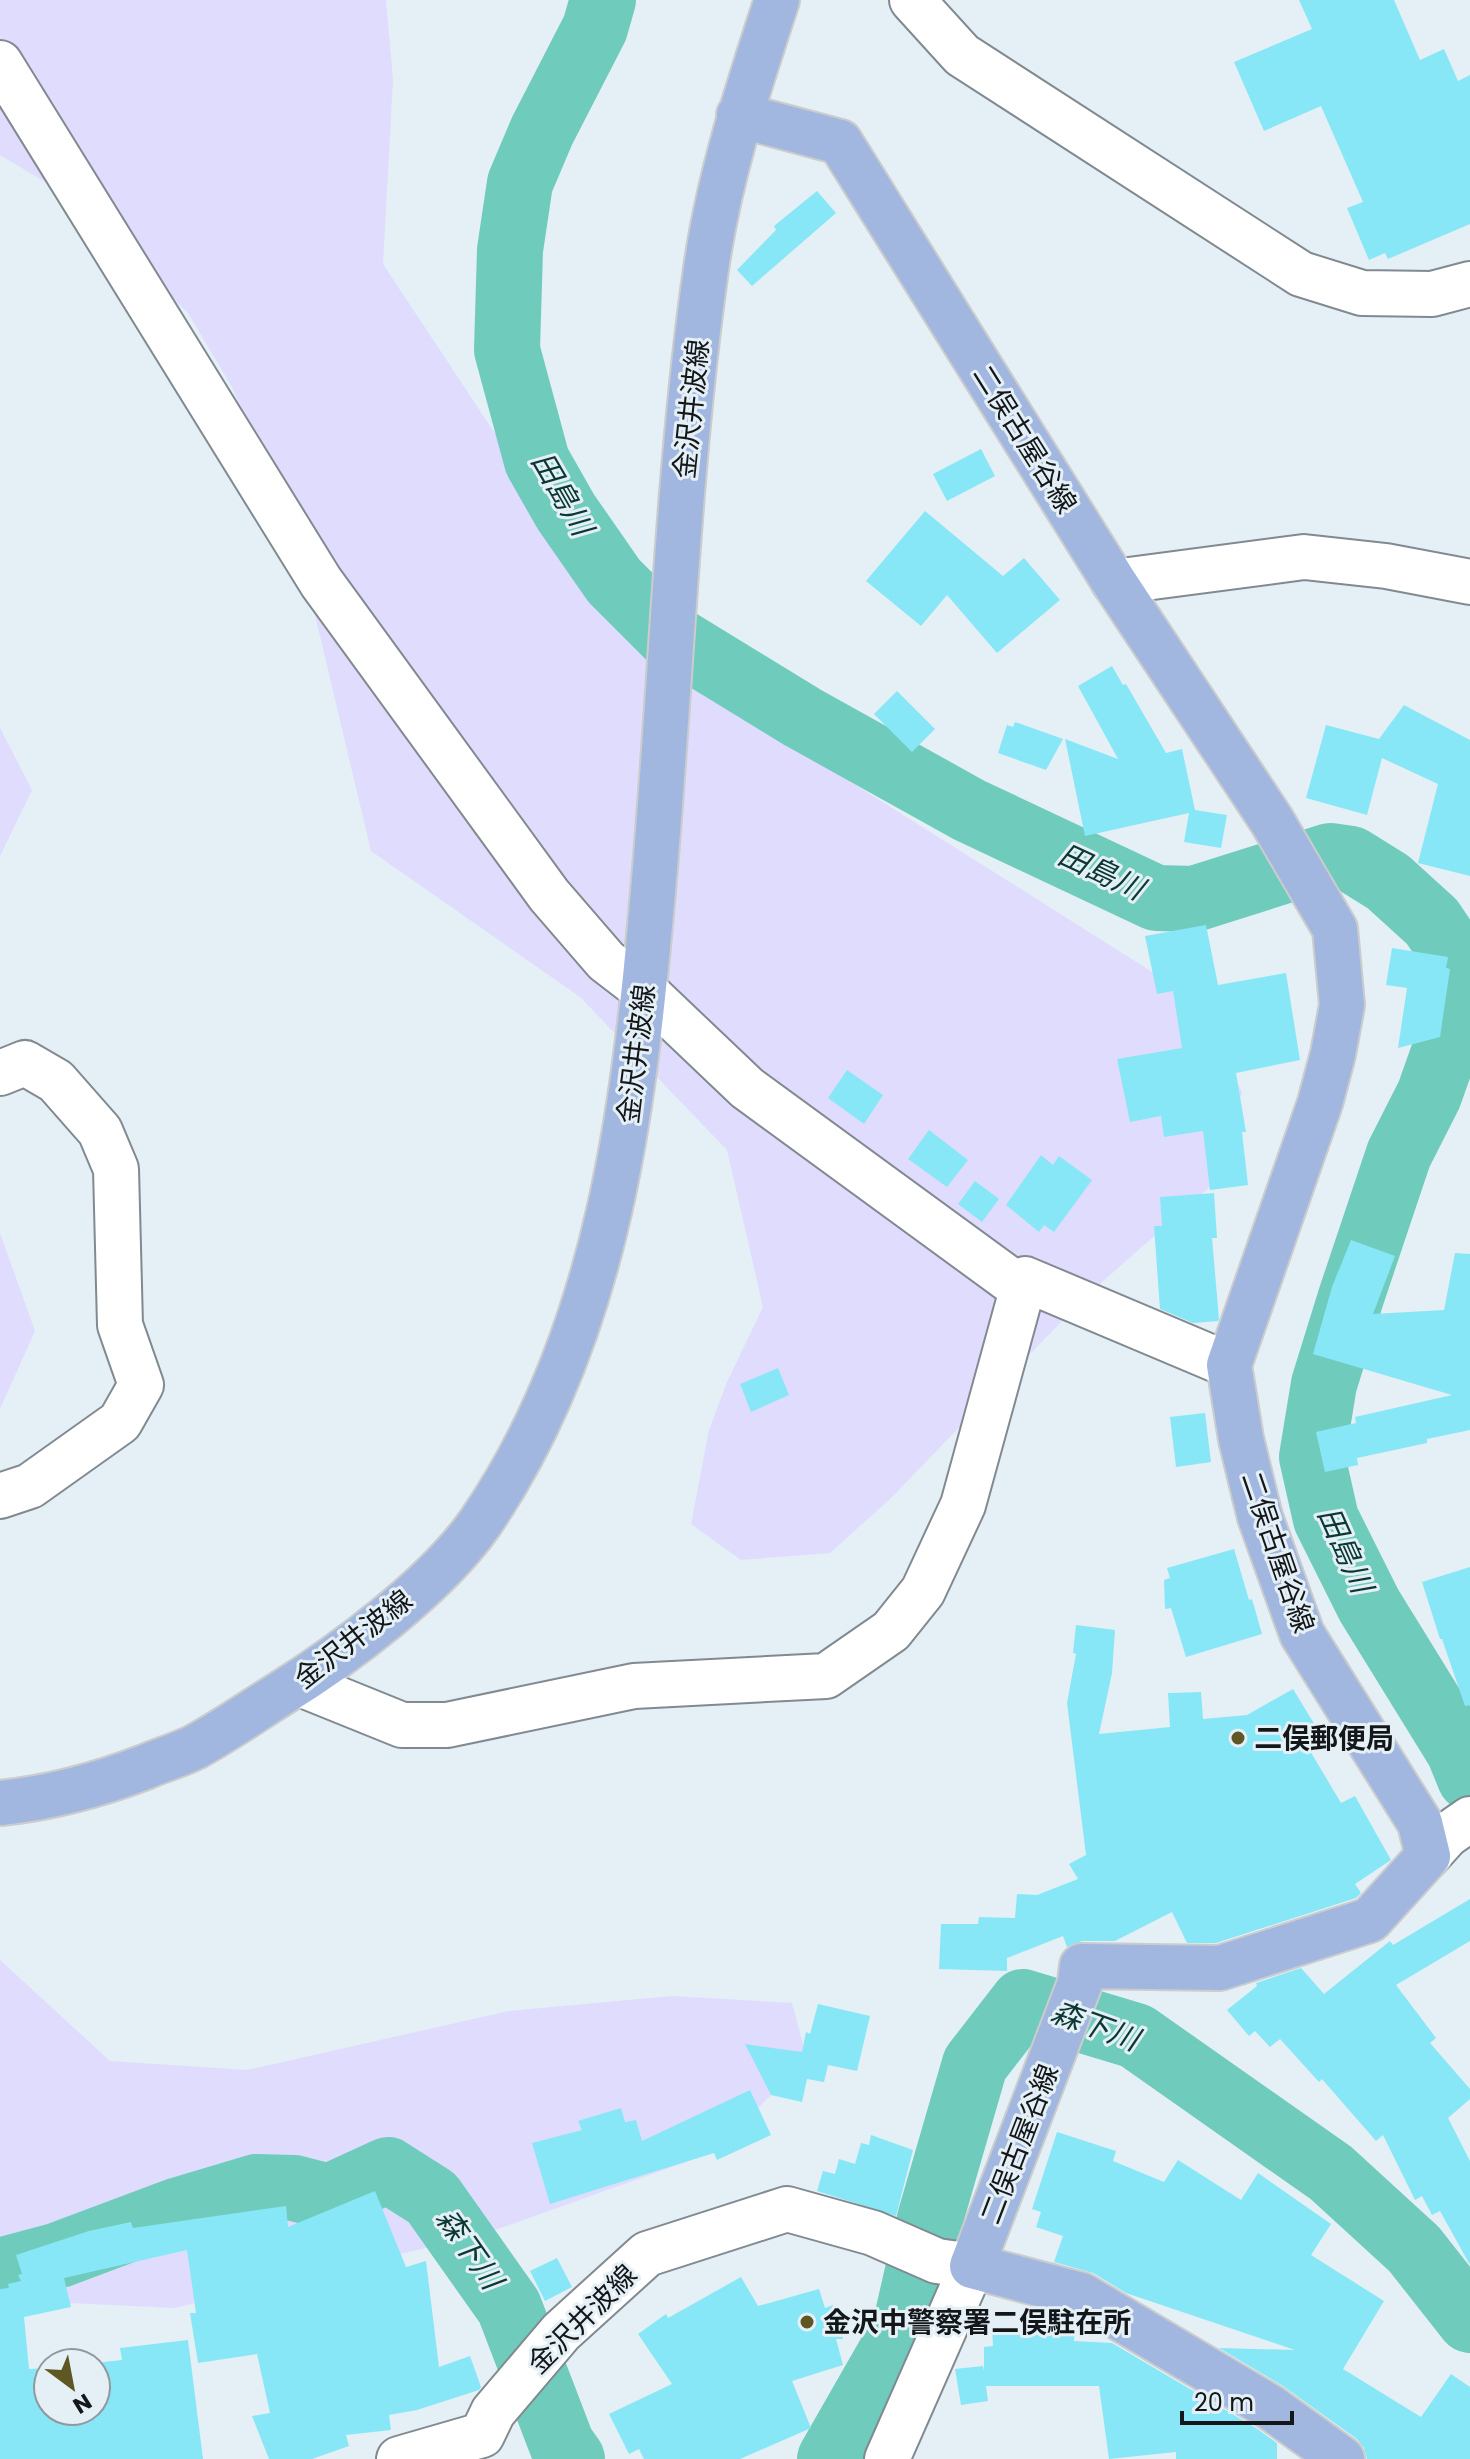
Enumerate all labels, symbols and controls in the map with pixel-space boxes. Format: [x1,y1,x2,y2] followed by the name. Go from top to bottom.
[665,337,718,481] street label: 金沢井波線
[964,358,1086,521] street label: 二俣古屋谷線
[521,444,605,546] water label: 田島川
[1051,833,1154,911] water label: 田島川
[609,982,664,1126] street label: 金沢井波線
[1232,1466,1323,1638] street label: 二俣古屋谷線
[1308,1500,1385,1602] water label: 田島川
[286,1581,420,1698] street label: 金沢井波線
[1254,1719,1394,1758] place label: 二俣郵便局
[1229,1729,1247,1747] marker: 二俣郵便局
[1046,1990,1148,2062] water label: 森下川
[971,2059,1068,2230] street label: 二俣古屋谷線
[426,2200,515,2300] water label: 森下川
[519,2256,646,2383] street label: 金沢井波線
[823,2303,1131,2342] place label: 金沢中警察署二俣駐在所
[798,2313,816,2331] marker: 金沢中警察署二俣駐在所
[32,2347,112,2427] north arrow
[1182,2375,1292,2425] scale bar
[67,2386,98,2421] text: N
[1194,2386,1254,2419] text: 20 m

